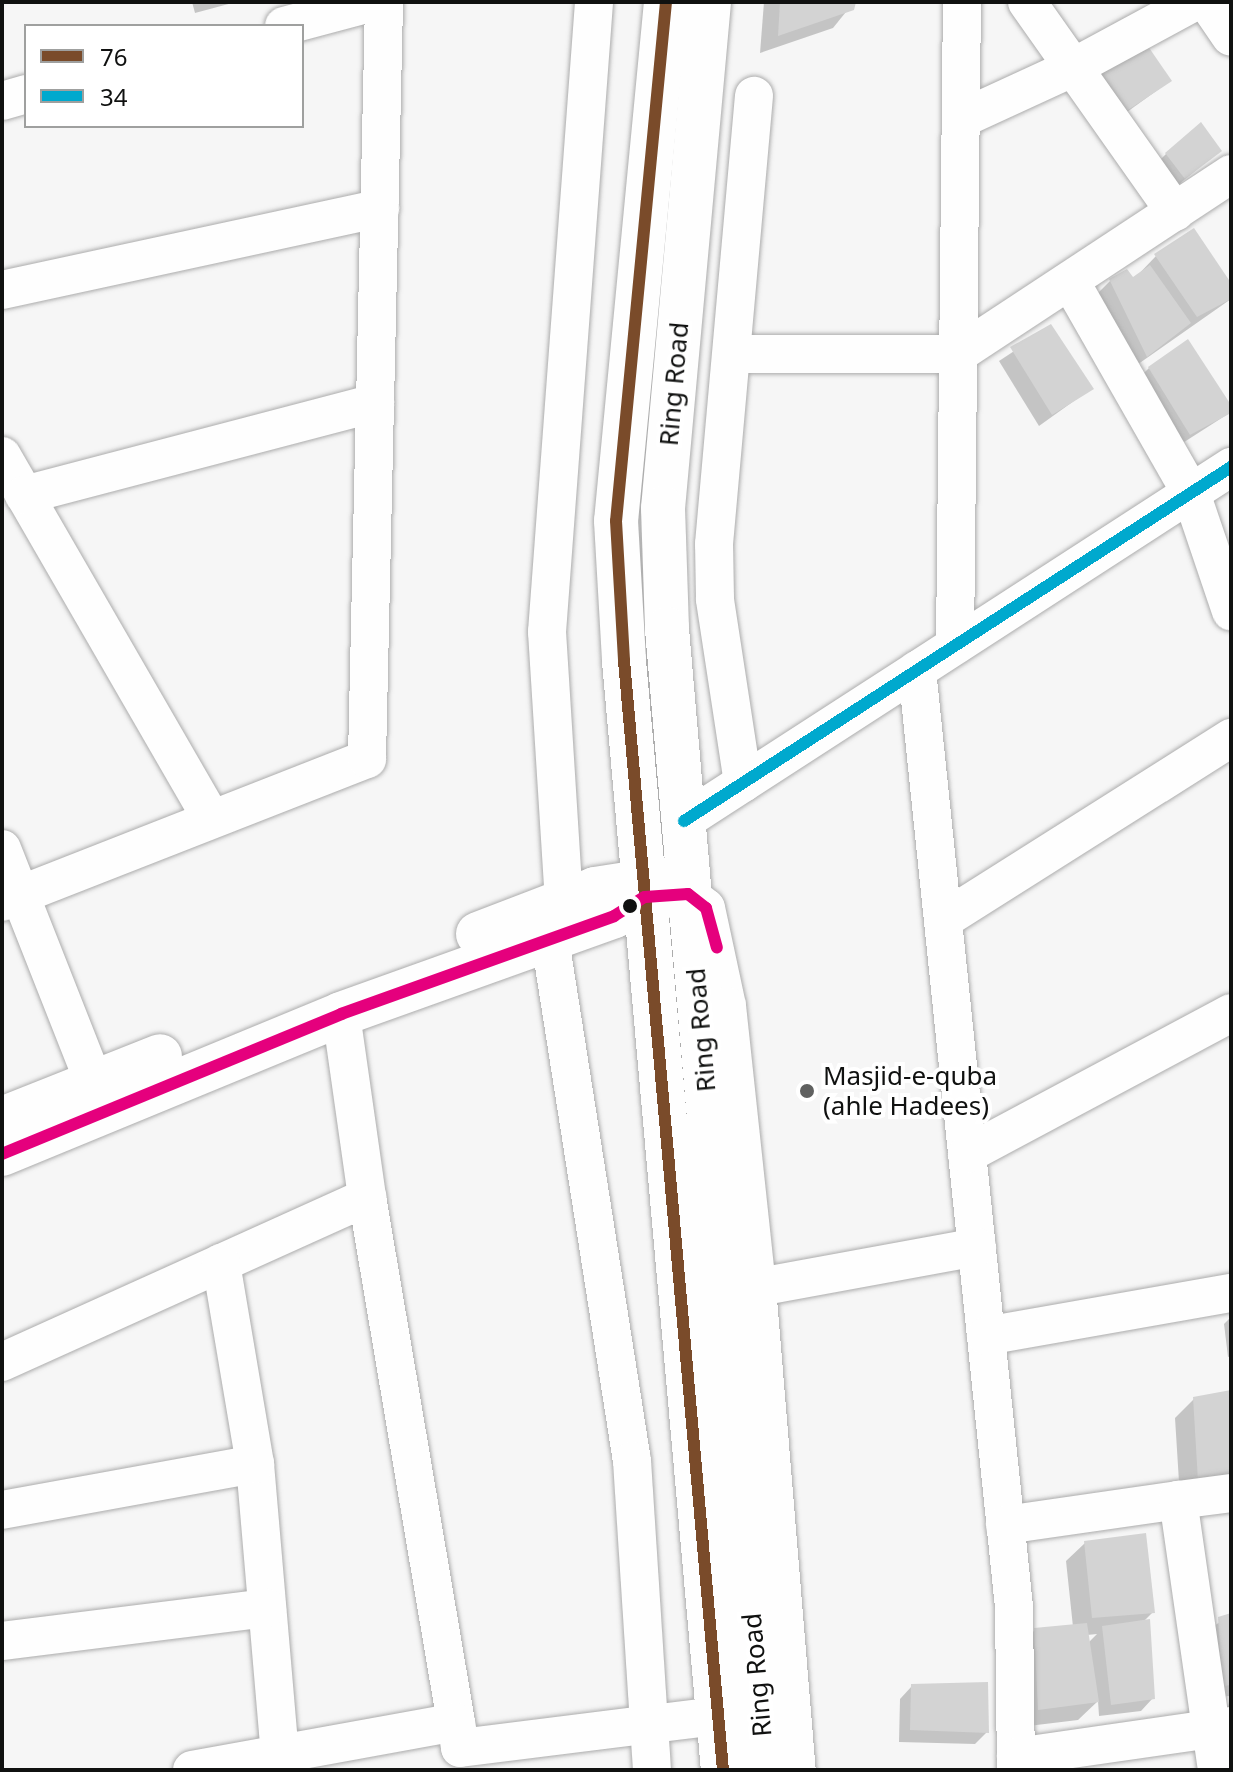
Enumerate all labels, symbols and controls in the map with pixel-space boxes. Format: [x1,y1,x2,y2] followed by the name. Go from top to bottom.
[24,24,304,128] legend
[100,40,127,73] text: 76
[100,80,127,113] text: 34
[653,321,695,447] street label: Ring Road
[622,898,638,914] unlabelled marker
[680,967,722,1093] street label: Ring Road
[823,1060,997,1122] place label: Masjid-e-quba (ahle Hadees)
[798,1082,816,1100] marker: Masjid-e-quba (ahle Hadees)
[736,1612,778,1738] street label: Ring Road

